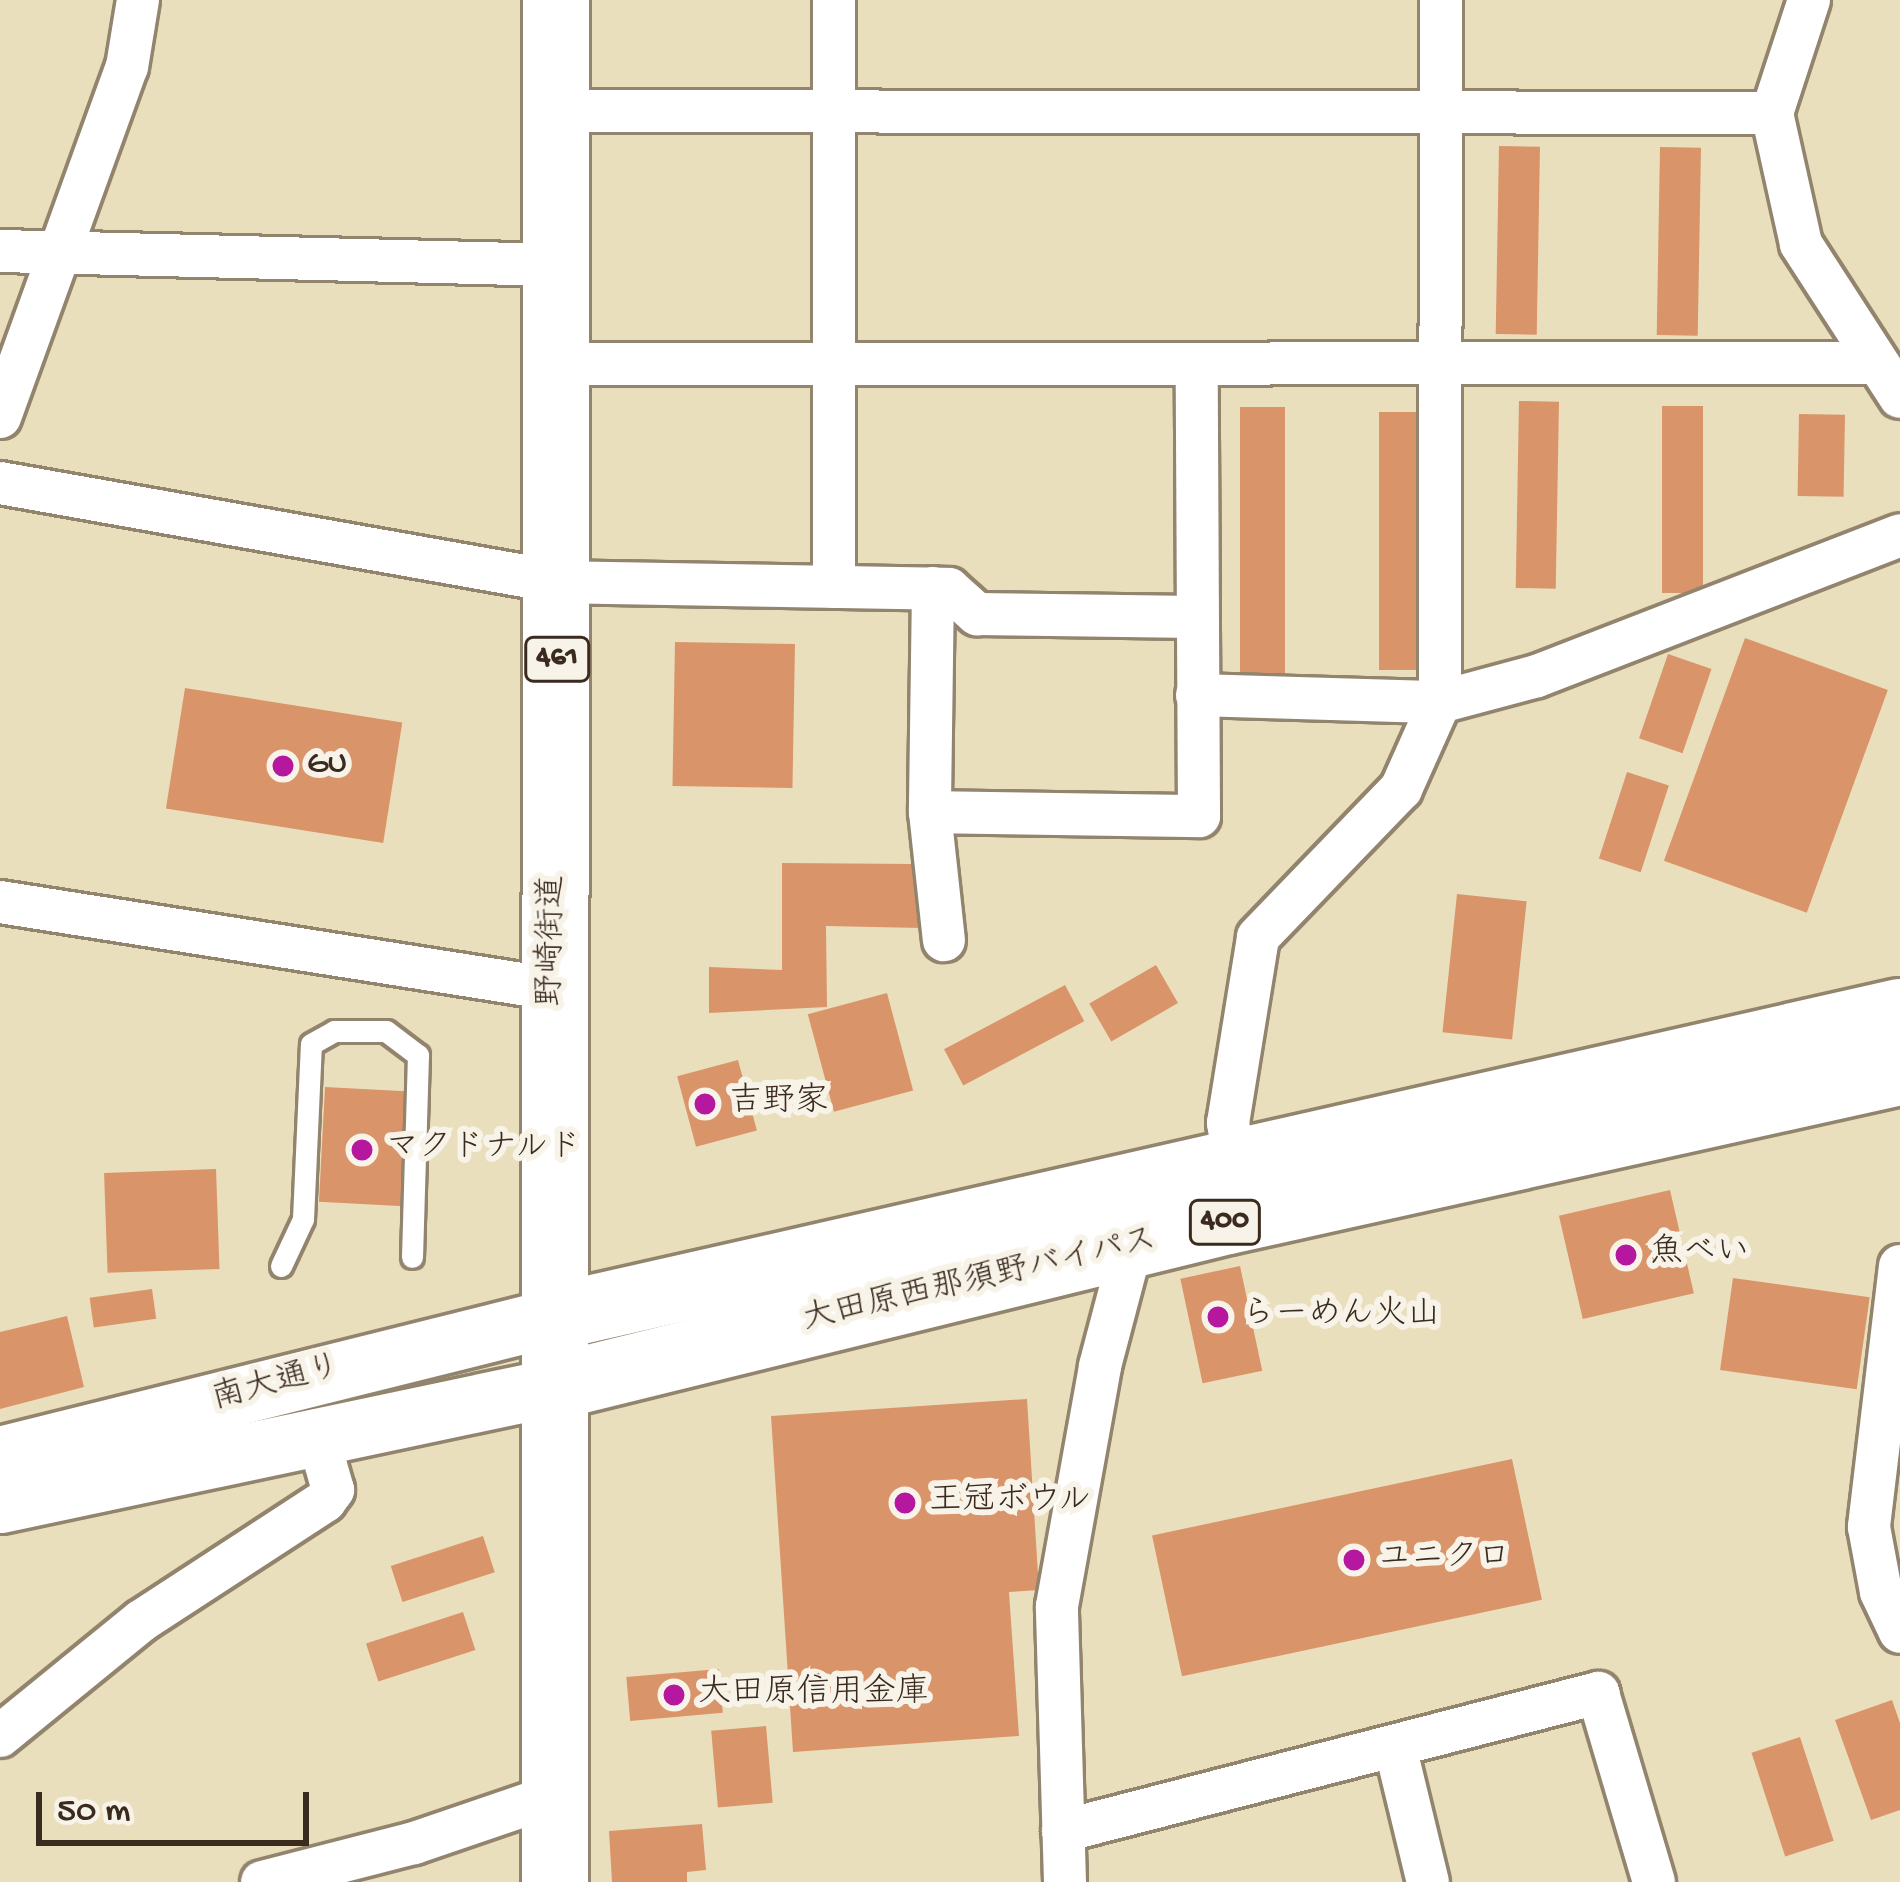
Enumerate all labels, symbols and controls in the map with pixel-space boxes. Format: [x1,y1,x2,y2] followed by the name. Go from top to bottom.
[524,635,590,683] road number: 461
[307,746,347,786] place label: GU
[270,753,296,779] marker: GU
[533,875,575,1007] street label: 野崎街道
[729,1084,828,1124] place label: 吉野家
[692,1091,718,1117] marker: 吉野家
[386,1130,584,1170] place label: マクドナルド
[349,1137,375,1163] marker: マクドナルド
[1186,1198,1264,1246] road number: 400
[799,1222,1161,1342] street label: 大田原西那須野バイパス
[1650,1235,1749,1275] place label: 魚べい
[1613,1242,1639,1268] marker: 魚べい
[1242,1297,1440,1337] place label: らーめん火山
[1205,1304,1231,1330] marker: らーめん火山
[208,1349,346,1421] street label: 南大通り
[929,1483,1094,1523] place label: 王冠ボウル
[892,1490,918,1516] marker: 王冠ボウル
[1378,1540,1510,1580] place label: ユニクロ
[1341,1547,1367,1573] marker: ユニクロ
[698,1675,929,1715] place label: 大田原信用金庫
[661,1682,687,1708] marker: 大田原信用金庫
[42,1768,315,1842] scale bar
[57,1791,130,1834] text: 50 m

